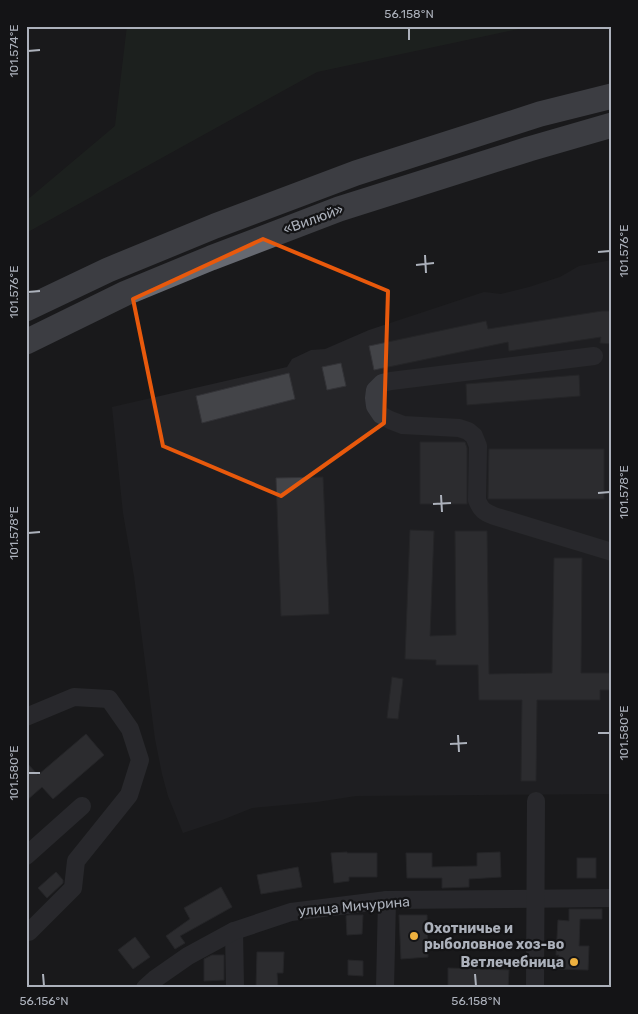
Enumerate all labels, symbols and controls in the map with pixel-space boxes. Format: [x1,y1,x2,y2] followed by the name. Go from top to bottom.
[384,7,434,21] text: 56.158°N
[7,24,21,78] text: 101.574°E
[281,201,346,238] street label: «Вилюй»
[617,225,631,278] text: 101.576°E
[7,266,21,319] text: 101.576°E
[617,465,631,519] text: 101.578°E
[7,506,21,560] text: 101.578°E
[617,705,631,761] text: 101.580°E
[7,745,21,801] text: 101.580°E
[298,893,410,920] street label: улица Мичурина
[424,920,564,953] place label: Охотничье и рыболовное хоз-во
[408,930,420,942] marker: Охотничье и рыболовное хоз-во
[460,954,564,971] place label: Ветлечебница
[568,956,580,968] marker: Ветлечебница
[19,994,69,1008] text: 56.156°N
[451,994,501,1008] text: 56.158°N

